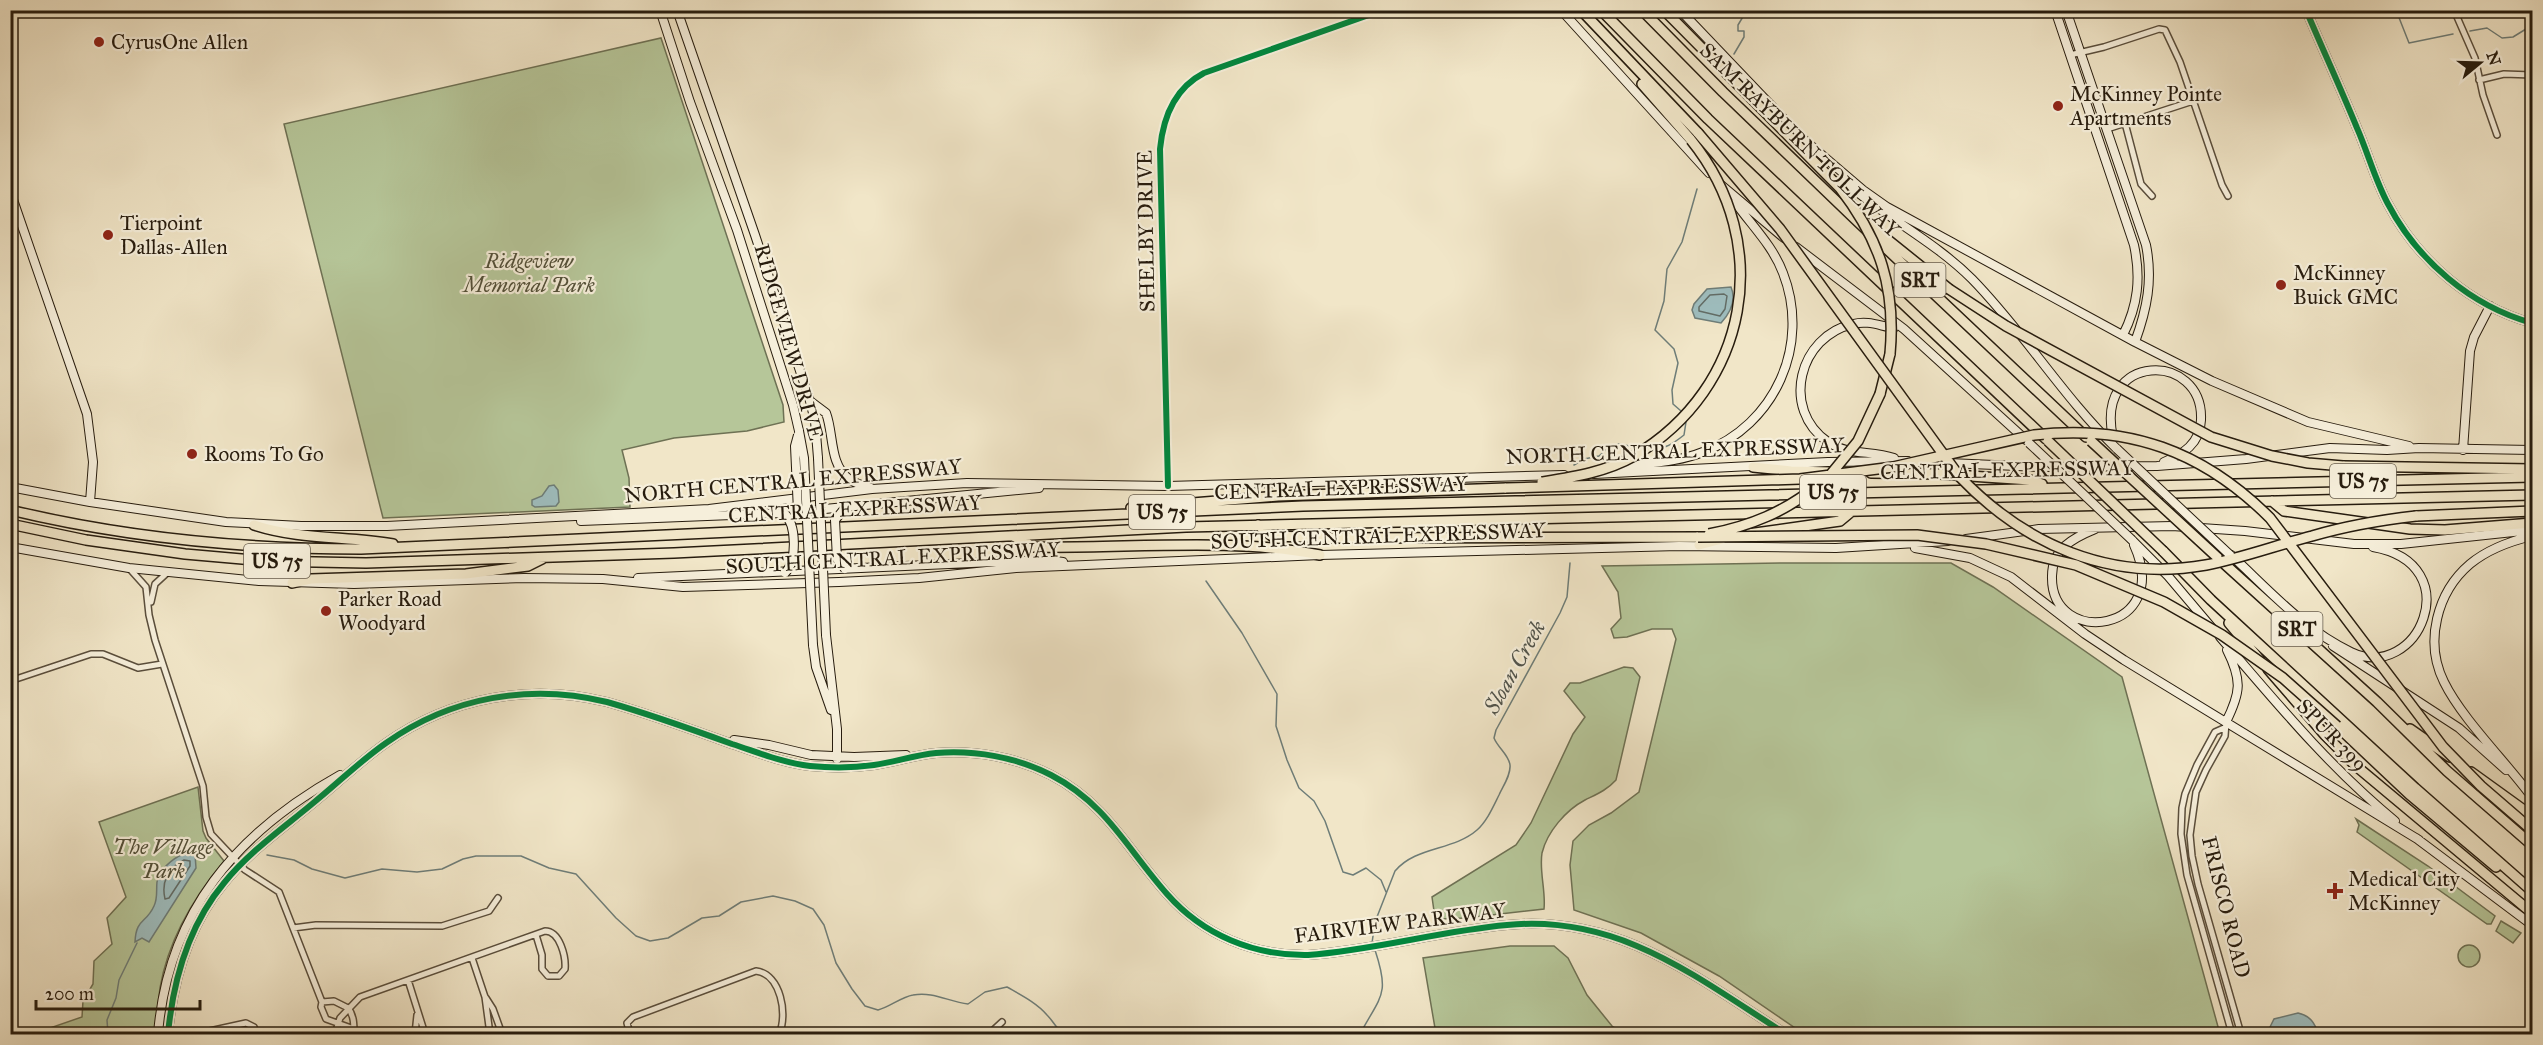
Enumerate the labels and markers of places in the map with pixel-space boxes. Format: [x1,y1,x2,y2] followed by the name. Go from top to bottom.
[111,29,248,55] place label: CyrusOne Allen
[92,35,106,49] marker: CyrusOne Allen
[2069,81,2222,131] place label: McKinney Pointe Apartments
[2051,99,2065,113] marker: McKinney Pointe Apartments
[120,210,228,260] place label: Tierpoint Dallas-Allen
[101,228,115,242] marker: Tierpoint Dallas-Allen
[2293,260,2398,310] place label: McKinney Buick GMC
[2274,278,2288,292] marker: McKinney Buick GMC
[204,441,324,467] place label: Rooms To Go
[185,447,199,461] marker: Rooms To Go
[338,586,442,636] place label: Parker Road Woodyard
[319,604,333,618] marker: Parker Road Woodyard
[2348,866,2461,916] place label: Medical City McKinney
[2326,882,2344,900] marker: Medical City McKinney

